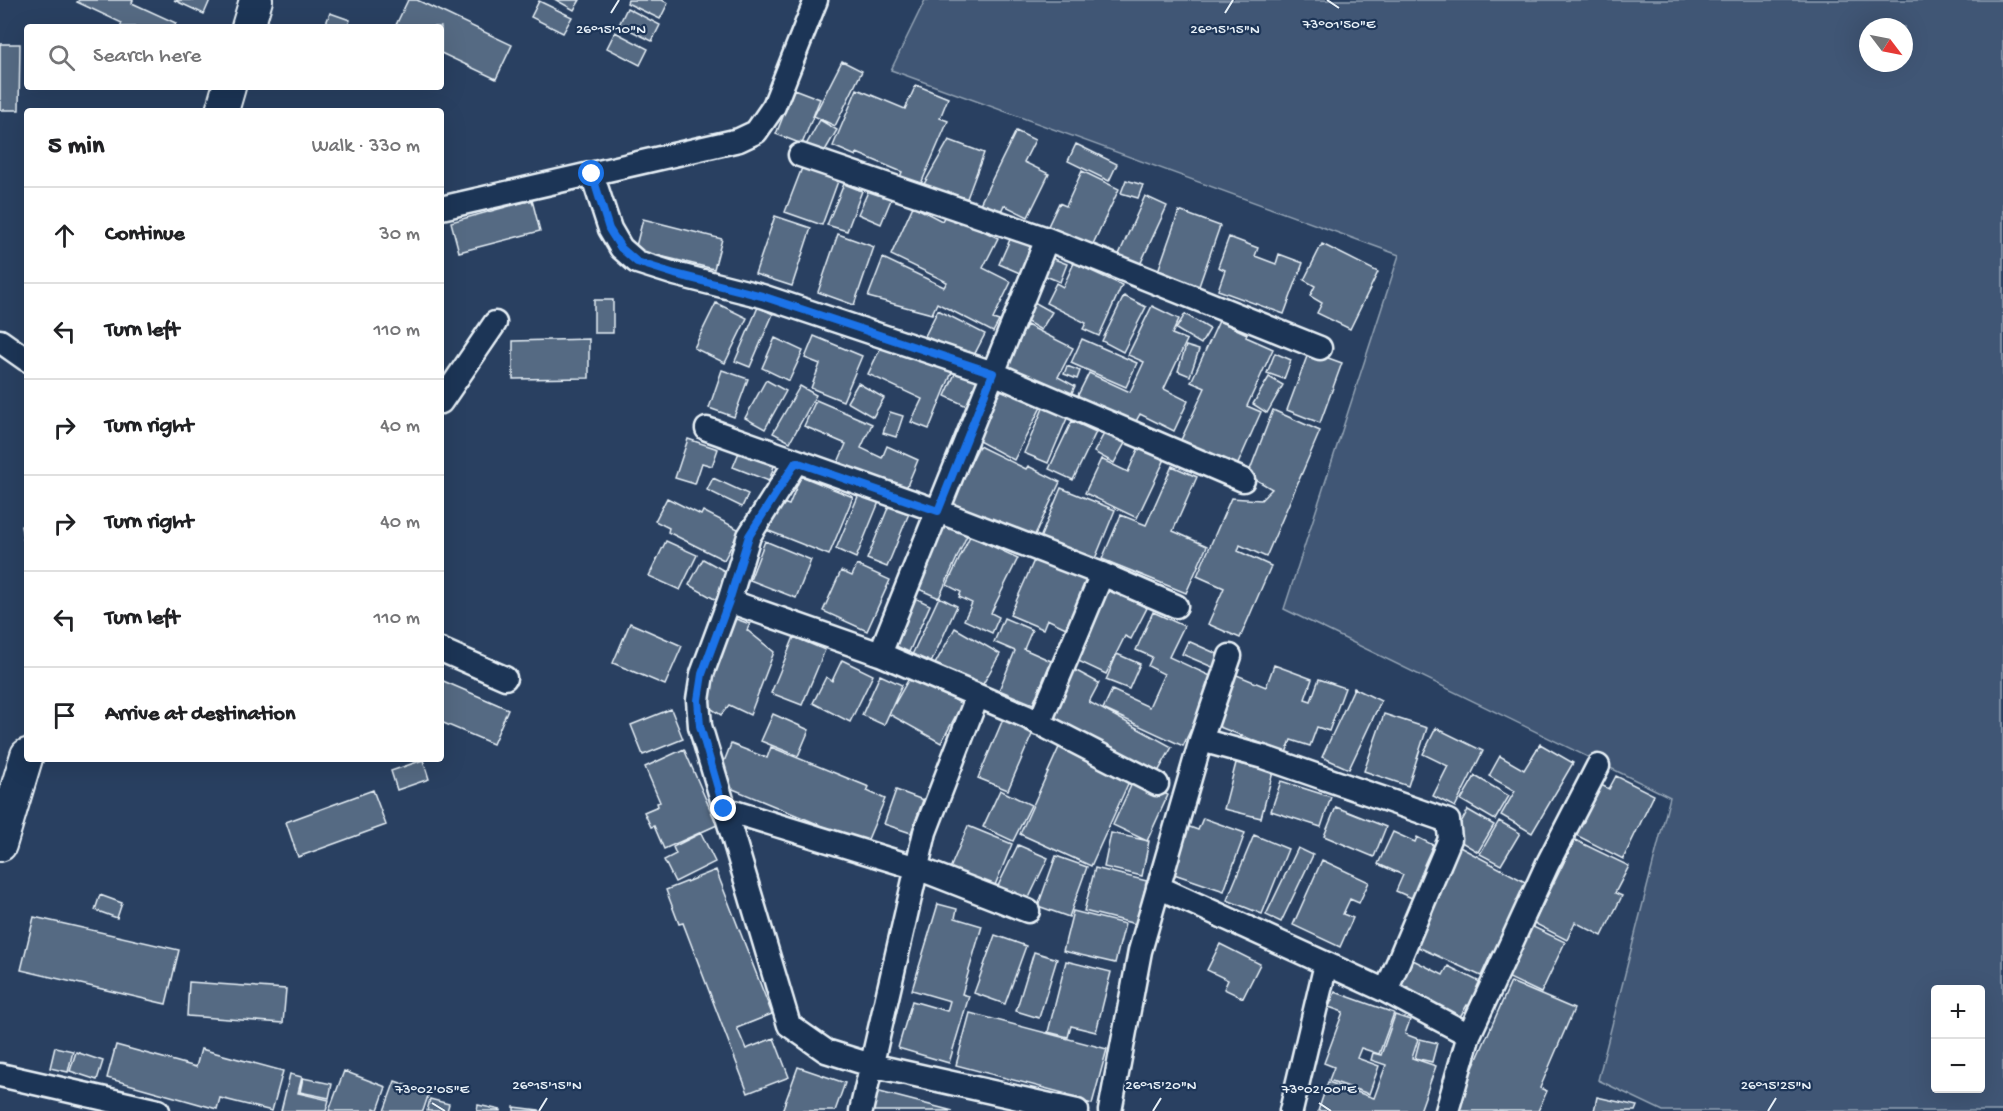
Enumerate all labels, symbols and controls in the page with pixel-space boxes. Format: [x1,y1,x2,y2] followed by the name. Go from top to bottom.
[1302,16,1376,34] text: 73°01'50"E
[1859,18,1913,72] north arrow
[576,21,646,39] text: 26°15'10"N
[1190,21,1260,39] text: 26°15'15"N
[24,24,444,90] search box
[45,41,78,74] icon: search
[93,44,201,70] text: Search here
[48,132,104,163] text: 5 min
[312,136,420,159] text: Walk · 330 m
[578,160,604,186] route start
[48,219,81,252] icon: ahead
[105,222,185,248] text: Continue
[379,224,420,247] text: 30 m
[48,315,81,348] icon: left
[105,318,179,344] text: Turn left
[374,320,420,343] text: 110 m
[48,411,81,444] icon: right
[105,414,193,440] text: Turn right
[380,416,420,439] text: 40 m
[48,507,81,540] icon: right
[105,510,193,536] text: Turn right
[380,512,420,535] text: 40 m
[48,603,81,636] icon: left
[105,606,179,632] text: Turn left
[374,608,420,631] text: 110 m
[48,699,81,732] icon: arrive
[105,702,295,728] text: Arrive at destination
[710,795,736,821] route end
[1931,985,1985,1093] map controls
[1931,985,1985,1039] button: +
[1931,1039,1985,1093] button: −
[512,1077,582,1095] text: 26°15'15"N
[1125,1077,1197,1095] text: 26°15'20"N
[1741,1077,1812,1095] text: 26°15'25"N
[394,1081,470,1099] text: 73°02'05"E
[1281,1081,1357,1099] text: 73°02'00"E

